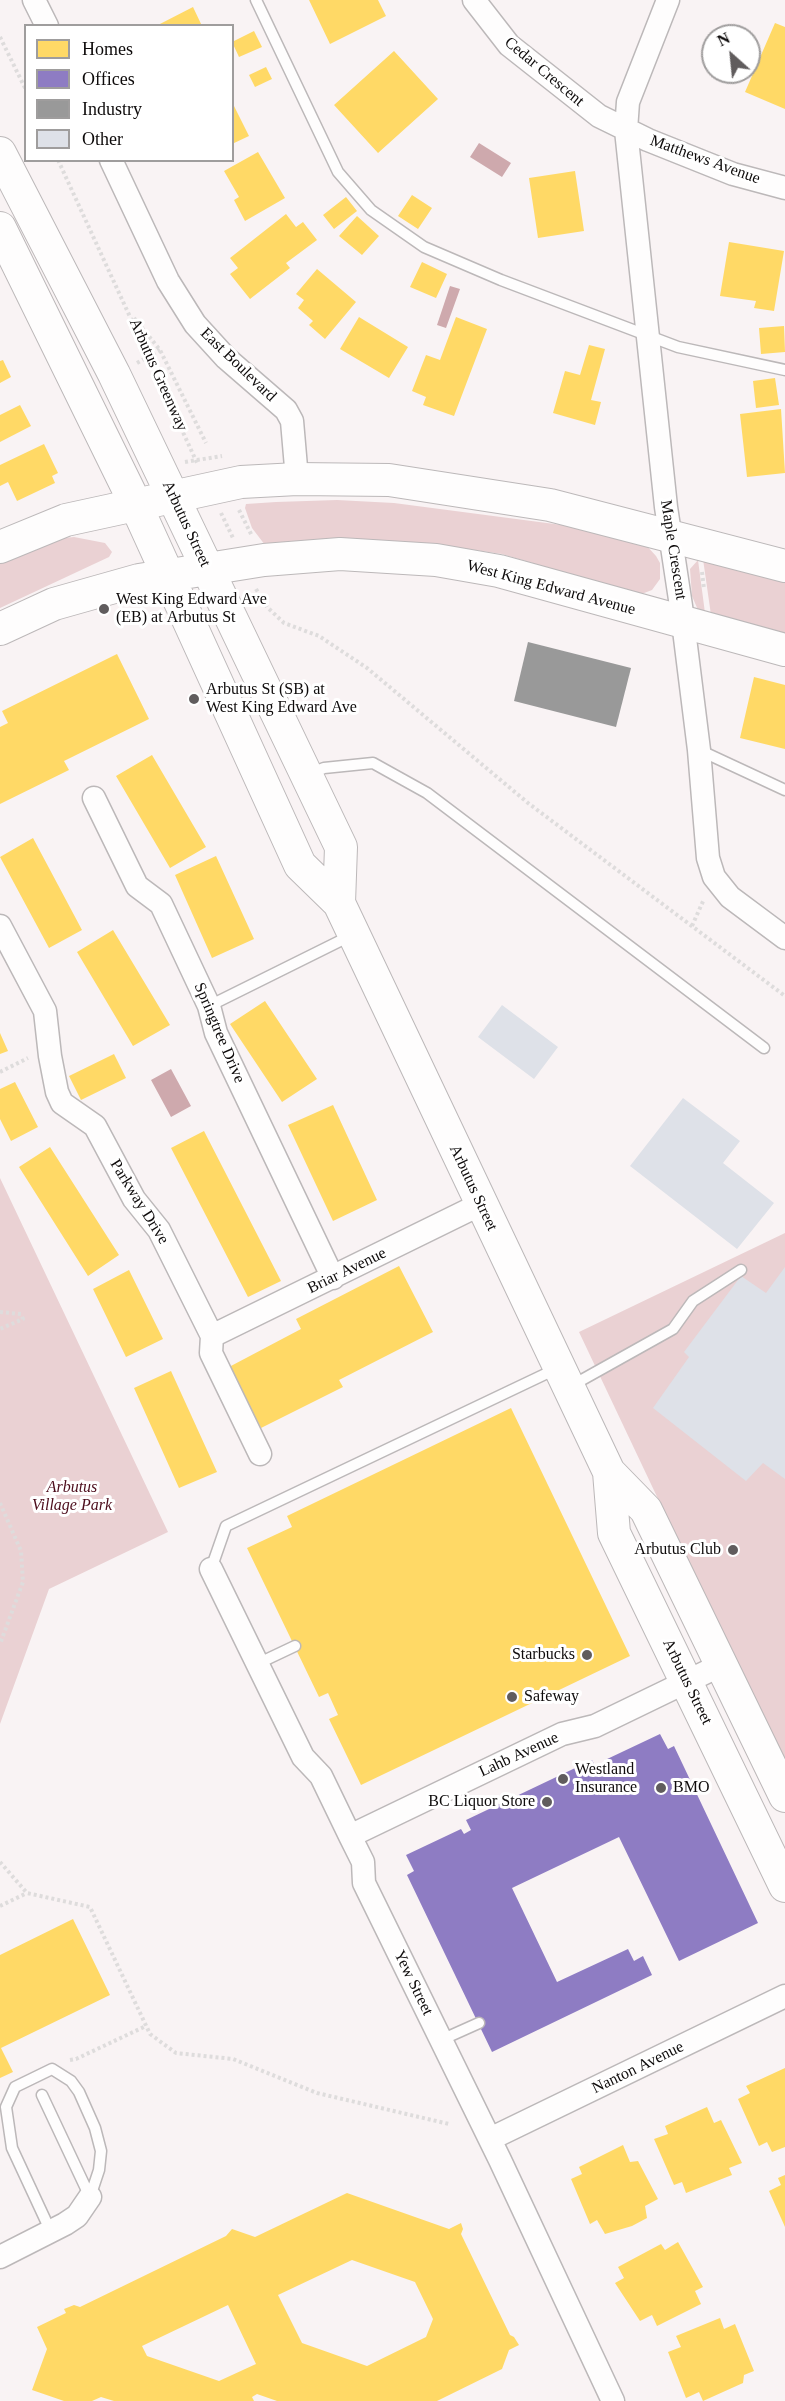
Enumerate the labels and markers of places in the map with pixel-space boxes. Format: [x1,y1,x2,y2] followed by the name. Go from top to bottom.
[116,590,267,628] place label: West King Edward Ave (EB) at Arbutus St
[97,602,111,616] marker: West King Edward Ave (EB) at Arbutus St
[206,680,357,718] place label: Arbutus St (SB) at West King Edward Ave
[187,692,201,706] marker: Arbutus St (SB) at West King Edward Ave
[634,1540,721,1560] place label: Arbutus Club
[726,1543,740,1557] marker: Arbutus Club
[512,1645,575,1665] place label: Starbucks
[580,1648,594,1662] marker: Starbucks
[524,1687,579,1707] place label: Safeway
[505,1690,519,1704] marker: Safeway
[575,1760,637,1798] place label: Westland Insurance
[556,1772,570,1786] marker: Westland Insurance
[673,1778,709,1798] place label: BMO
[654,1781,668,1795] marker: BMO
[428,1792,535,1812] place label: BC Liquor Store
[540,1795,554,1809] marker: BC Liquor Store

